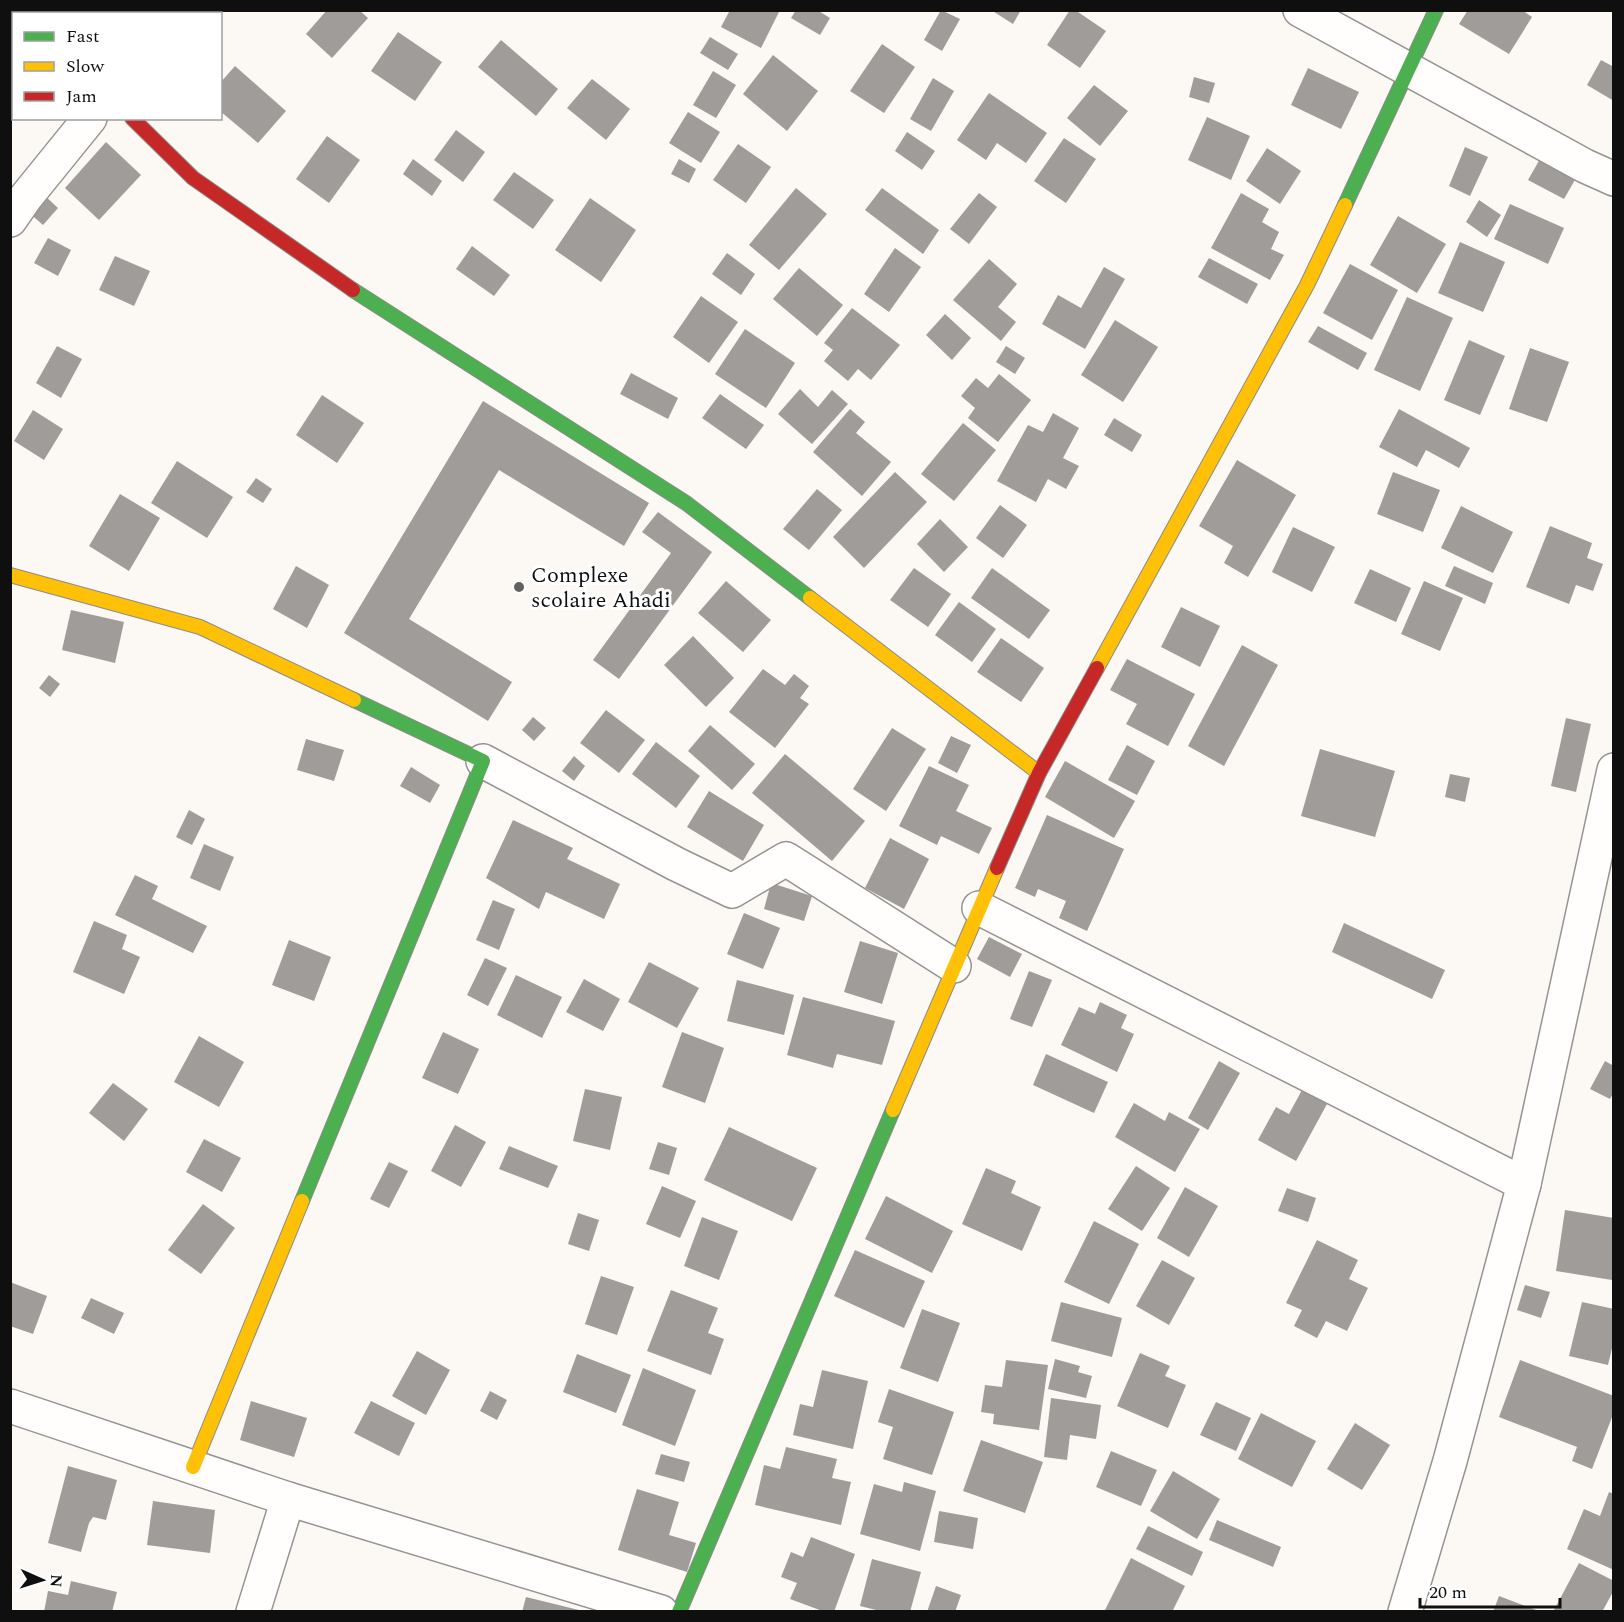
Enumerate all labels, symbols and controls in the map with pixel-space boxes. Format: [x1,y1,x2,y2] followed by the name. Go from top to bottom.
[12,12,222,120] legend
[66,23,99,50] text: Fast
[66,53,105,80] text: Slow
[66,83,97,110] text: Jam
[531,559,671,617] place label: Complexe scolaire Ahadi
[512,580,526,594] marker: Complexe scolaire Ahadi
[12,1550,72,1610] north arrow
[1420,1571,1560,1609] scale bar
[44,1574,68,1588] text: N
[1429,1579,1467,1606] text: 20 m

